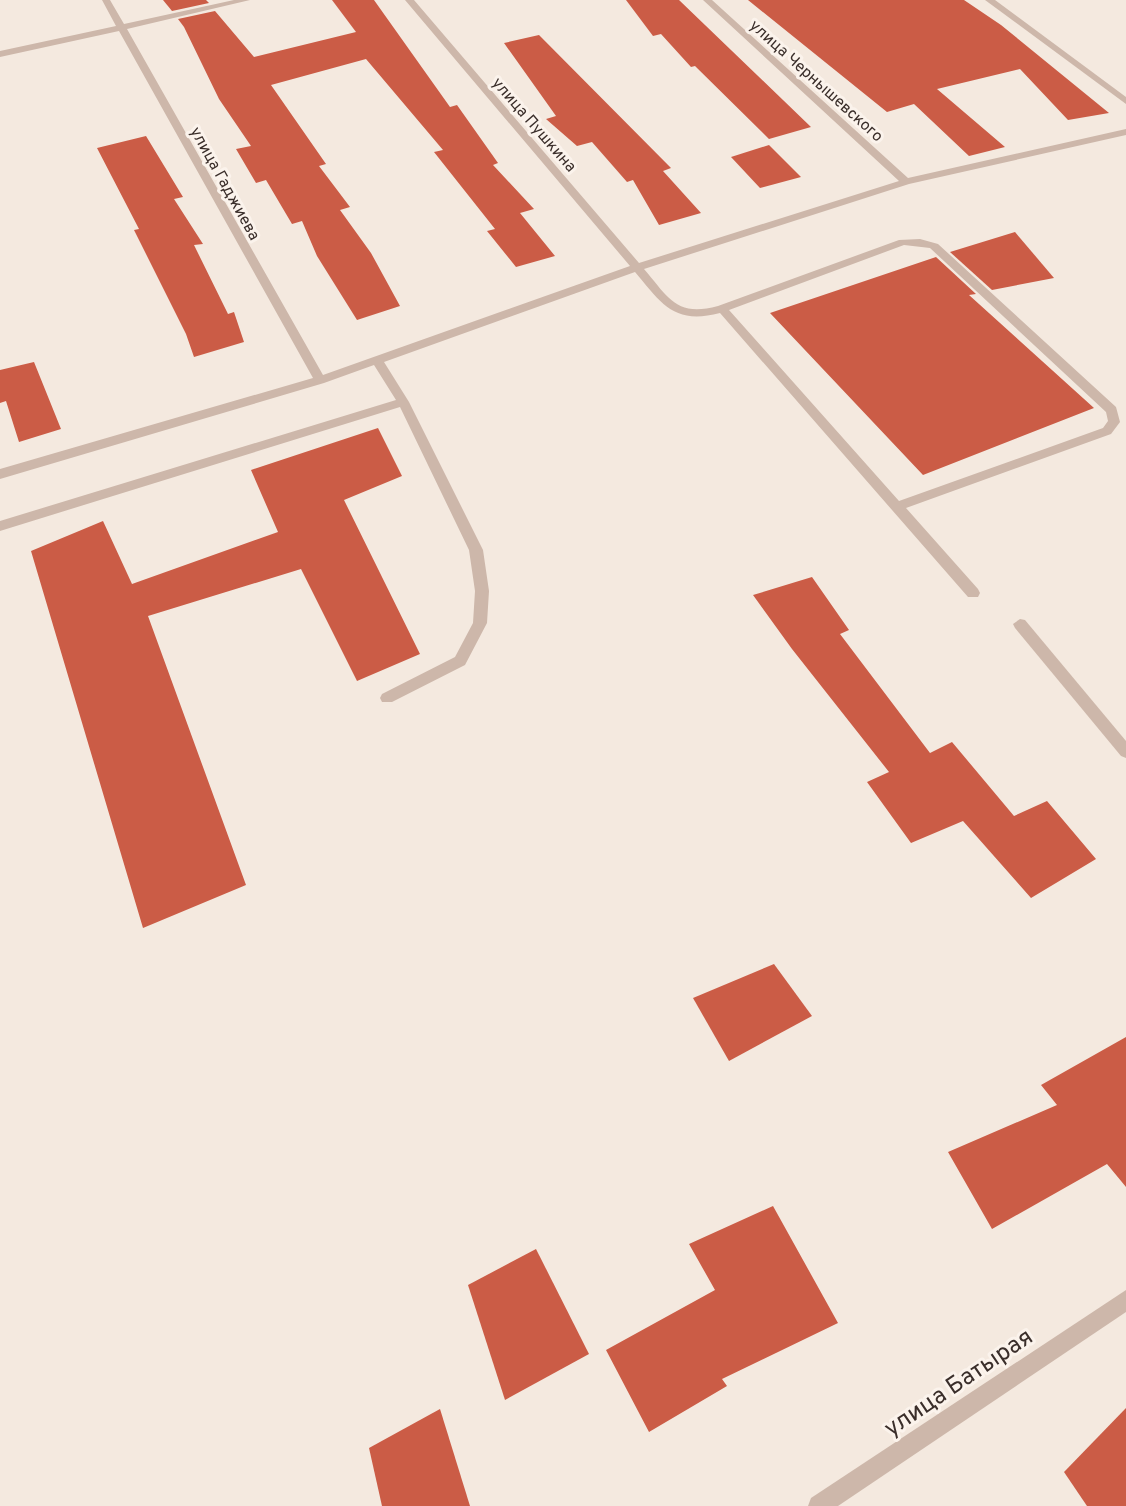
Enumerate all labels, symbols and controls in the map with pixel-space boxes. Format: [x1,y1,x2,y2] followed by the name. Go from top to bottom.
[745,16,887,147] street label: улица Чернышевского
[487,74,580,177] street label: улица Пушкина
[185,124,264,244] street label: улица Гаджиева
[879,1323,1039,1445] street label: улица Батырая

